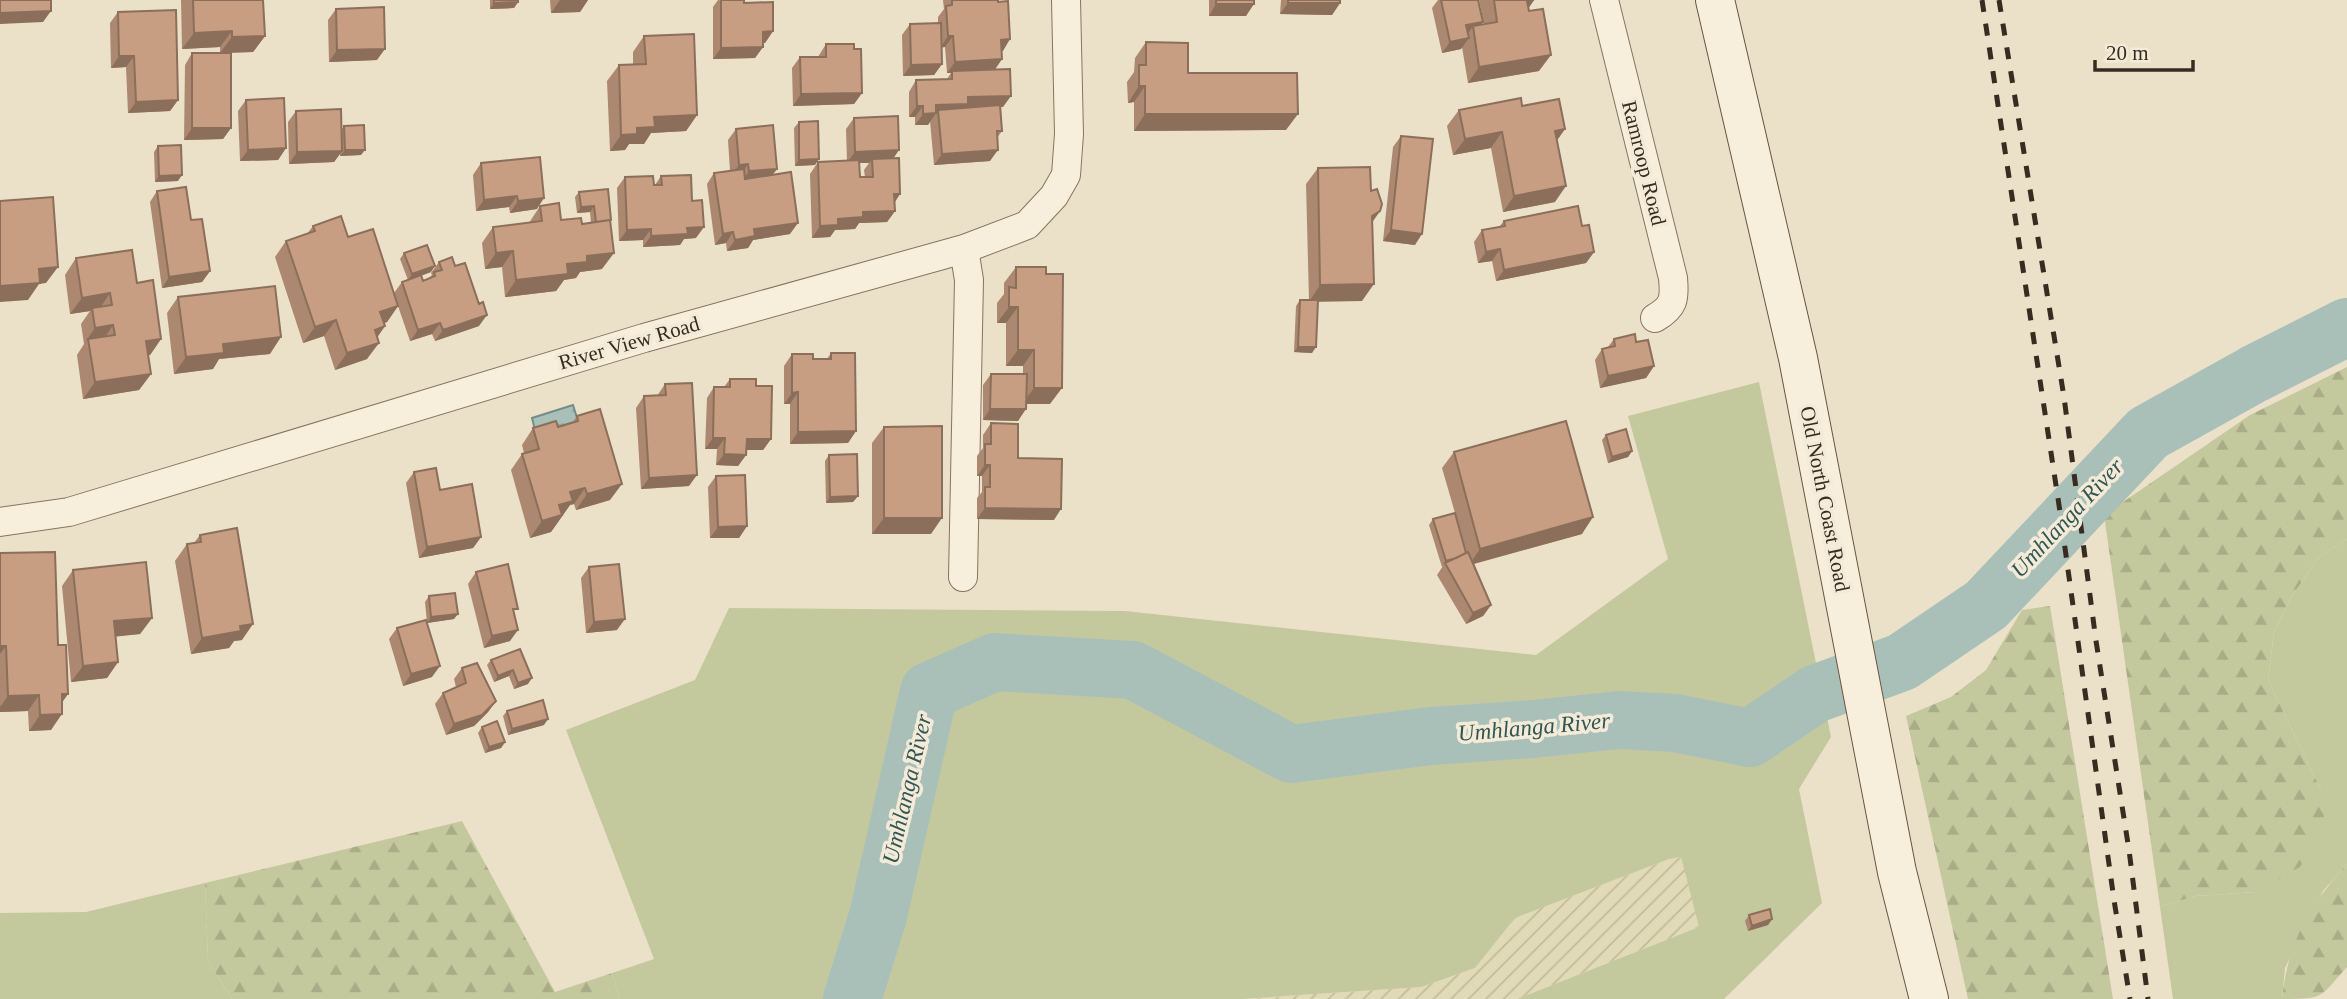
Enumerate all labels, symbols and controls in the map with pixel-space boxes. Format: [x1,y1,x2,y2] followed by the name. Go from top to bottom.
[2095,28,2193,72] scale bar
[2106,41,2149,65] text: 20 m
[1617,98,1671,228] street label: Ramroop Road
[556,311,703,375] street label: River View Road
[1795,404,1855,594] street label: Old North Coast Road
[2006,453,2129,582] water label: Umhlanga River
[1457,708,1612,746] water label: Umhlanga River
[878,711,937,866] water label: Umhlanga River

